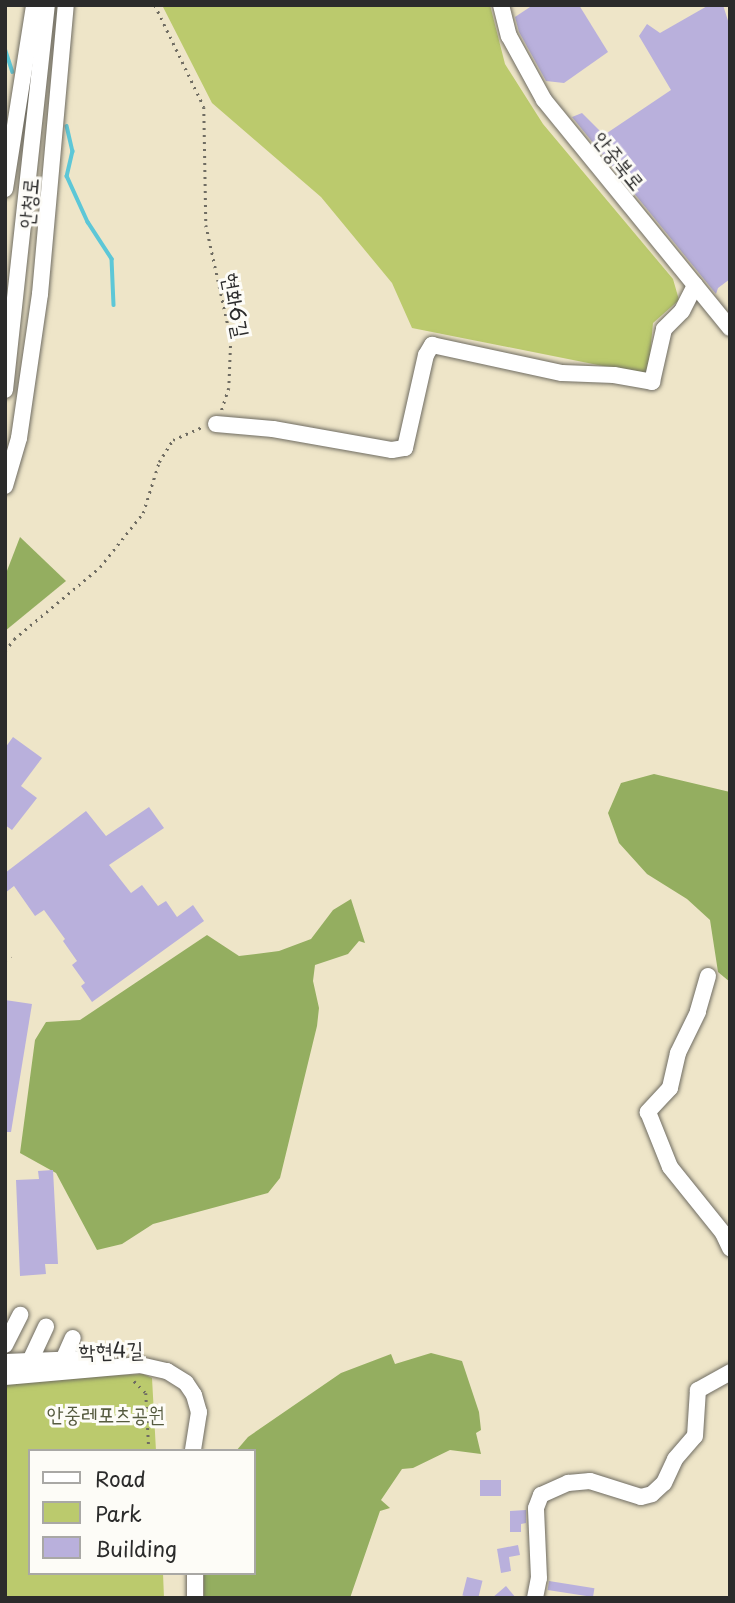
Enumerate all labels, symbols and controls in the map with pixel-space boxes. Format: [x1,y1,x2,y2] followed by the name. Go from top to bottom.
[589,126,651,194] street label: 안중북로
[12,177,42,229] street label: 안청로
[218,270,256,340] street label: 현화6길
[78,1335,144,1363] street label: 학현4길
[47,1400,165,1426] park label: 안중레포츠공원
[28,1449,256,1575] legend
[95,1462,146,1494] text: Road
[95,1497,142,1529] text: Park
[95,1532,177,1564] text: Building

